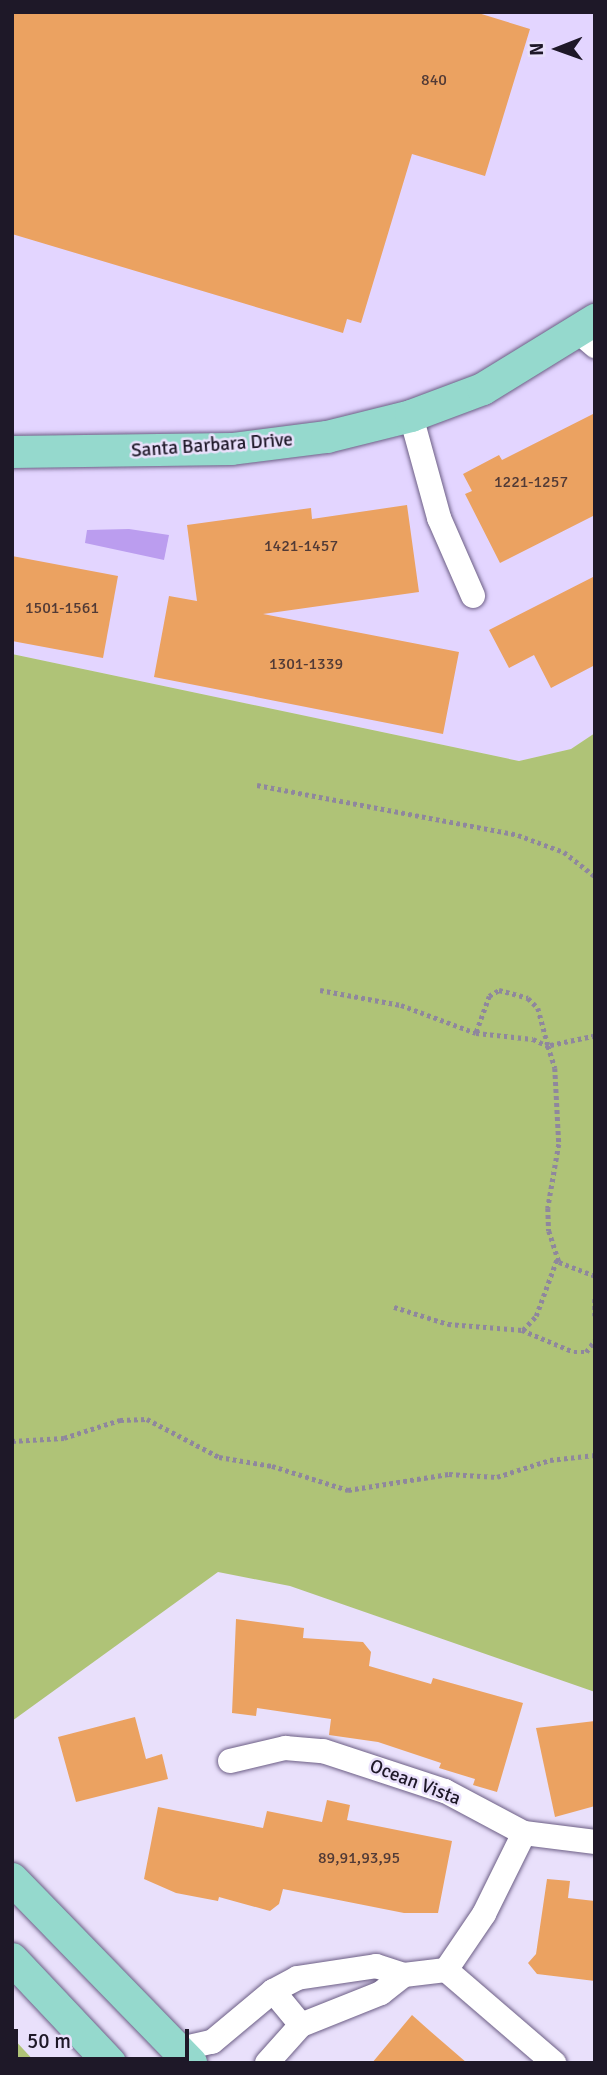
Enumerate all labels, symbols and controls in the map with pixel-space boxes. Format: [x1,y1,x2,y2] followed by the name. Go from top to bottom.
[523,14,593,84] north arrow
[525,43,549,56] text: N
[421,70,447,90] house number: 840
[130,429,294,463] street label: Santa Barbara Drive
[494,472,568,492] house number: 1221-1257
[264,536,338,556] house number: 1421-1457
[25,598,99,618] house number: 1501-1561
[269,654,343,674] house number: 1301-1339
[366,1755,464,1811] street label: Ocean Vista
[318,1848,400,1868] house number: 89,91,93,95
[18,2016,192,2060] scale bar
[27,2028,71,2054] text: 50 m

